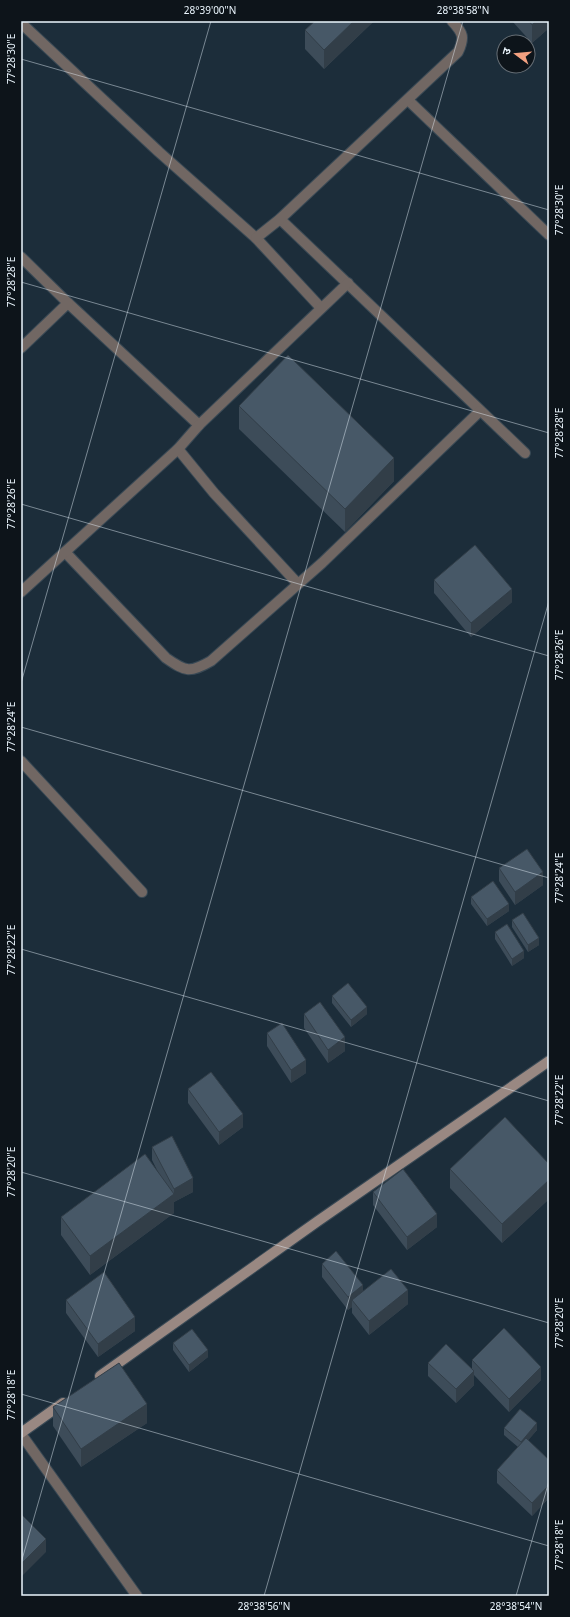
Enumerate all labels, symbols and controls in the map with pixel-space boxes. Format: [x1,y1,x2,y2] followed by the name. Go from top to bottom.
[184,3,236,17] text: 28°39'00"N
[437,3,489,17] text: 28°38'58"N
[4,34,18,84] text: 77°28'30"E
[496,34,536,74] north arrow
[498,45,514,56] text: उ
[552,185,566,235] text: 77°28'30"E
[4,257,18,307] text: 77°28'28"E
[552,408,566,458] text: 77°28'28"E
[4,479,18,529] text: 77°28'26"E
[552,630,566,680] text: 77°28'26"E
[4,702,18,752] text: 77°28'24"E
[552,853,566,903] text: 77°28'24"E
[4,925,18,975] text: 77°28'22"E
[552,1075,566,1125] text: 77°28'22"E
[4,1147,18,1197] text: 77°28'20"E
[552,1298,566,1348] text: 77°28'20"E
[4,1370,18,1420] text: 77°28'18"E
[552,1520,566,1570] text: 77°28'18"E
[238,1599,290,1613] text: 28°38'56"N
[490,1599,542,1613] text: 28°38'54"N

